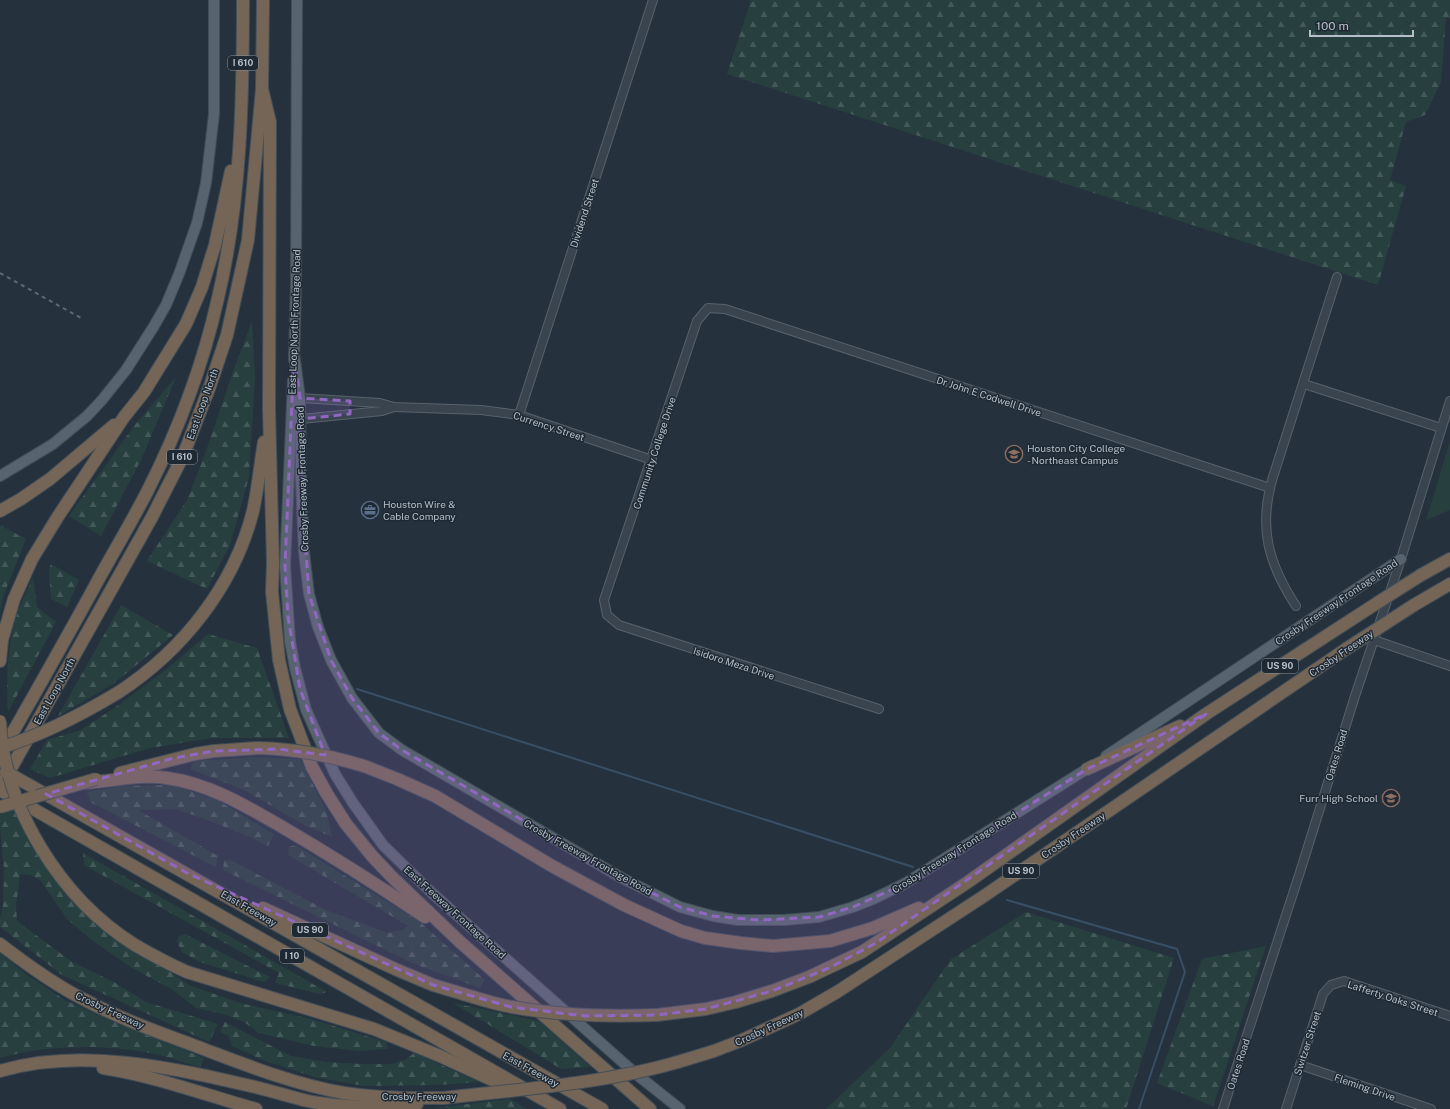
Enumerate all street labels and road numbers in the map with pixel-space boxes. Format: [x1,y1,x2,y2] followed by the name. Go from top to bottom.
[228,56,258,70] road number: I 610
[567,177,601,249] street label: Dividend Street
[285,249,303,395] street label: East Loop North Frontage Road
[184,367,220,441] street label: East Loop North
[935,373,1043,419] street label: Dr John E Codwell Drive
[630,395,678,511] street label: Community College Drive
[293,406,311,552] street label: Crosby Freeway Frontage Road
[512,409,586,443] street label: Currency Street
[167,450,197,464] road number: I 610
[1273,556,1399,648] street label: Crosby Freeway Frontage Road
[1307,627,1376,679] street label: Crosby Freeway
[692,644,777,682] street label: Isidoro Meza Drive
[31,655,77,727] street label: East Loop North
[1262,659,1298,673] road number: US 90
[1323,728,1350,782] street label: Oates Road
[889,808,1019,896] street label: Crosby Freeway Frontage Road
[1039,809,1108,861] street label: Crosby Freeway
[522,817,654,897] street label: Crosby Freeway Frontage Road
[402,863,508,961] street label: East Freeway Frontage Road
[1003,864,1039,878] road number: US 90
[219,887,280,929] street label: East Freeway
[292,923,328,937] road number: US 90
[280,949,304,963] road number: I 10
[1346,978,1440,1018] street label: Lafferty Oaks Street
[74,989,147,1031] street label: Crosby Freeway
[733,1006,806,1048] street label: Crosby Freeway
[1291,1009,1323,1077] street label: Switzer Street
[1224,1037,1252,1091] street label: Oates Road
[501,1049,562,1090] street label: East Freeway
[1333,1071,1397,1103] street label: Fleming Drive
[382,1090,457,1102] street label: Crosby Freeway

